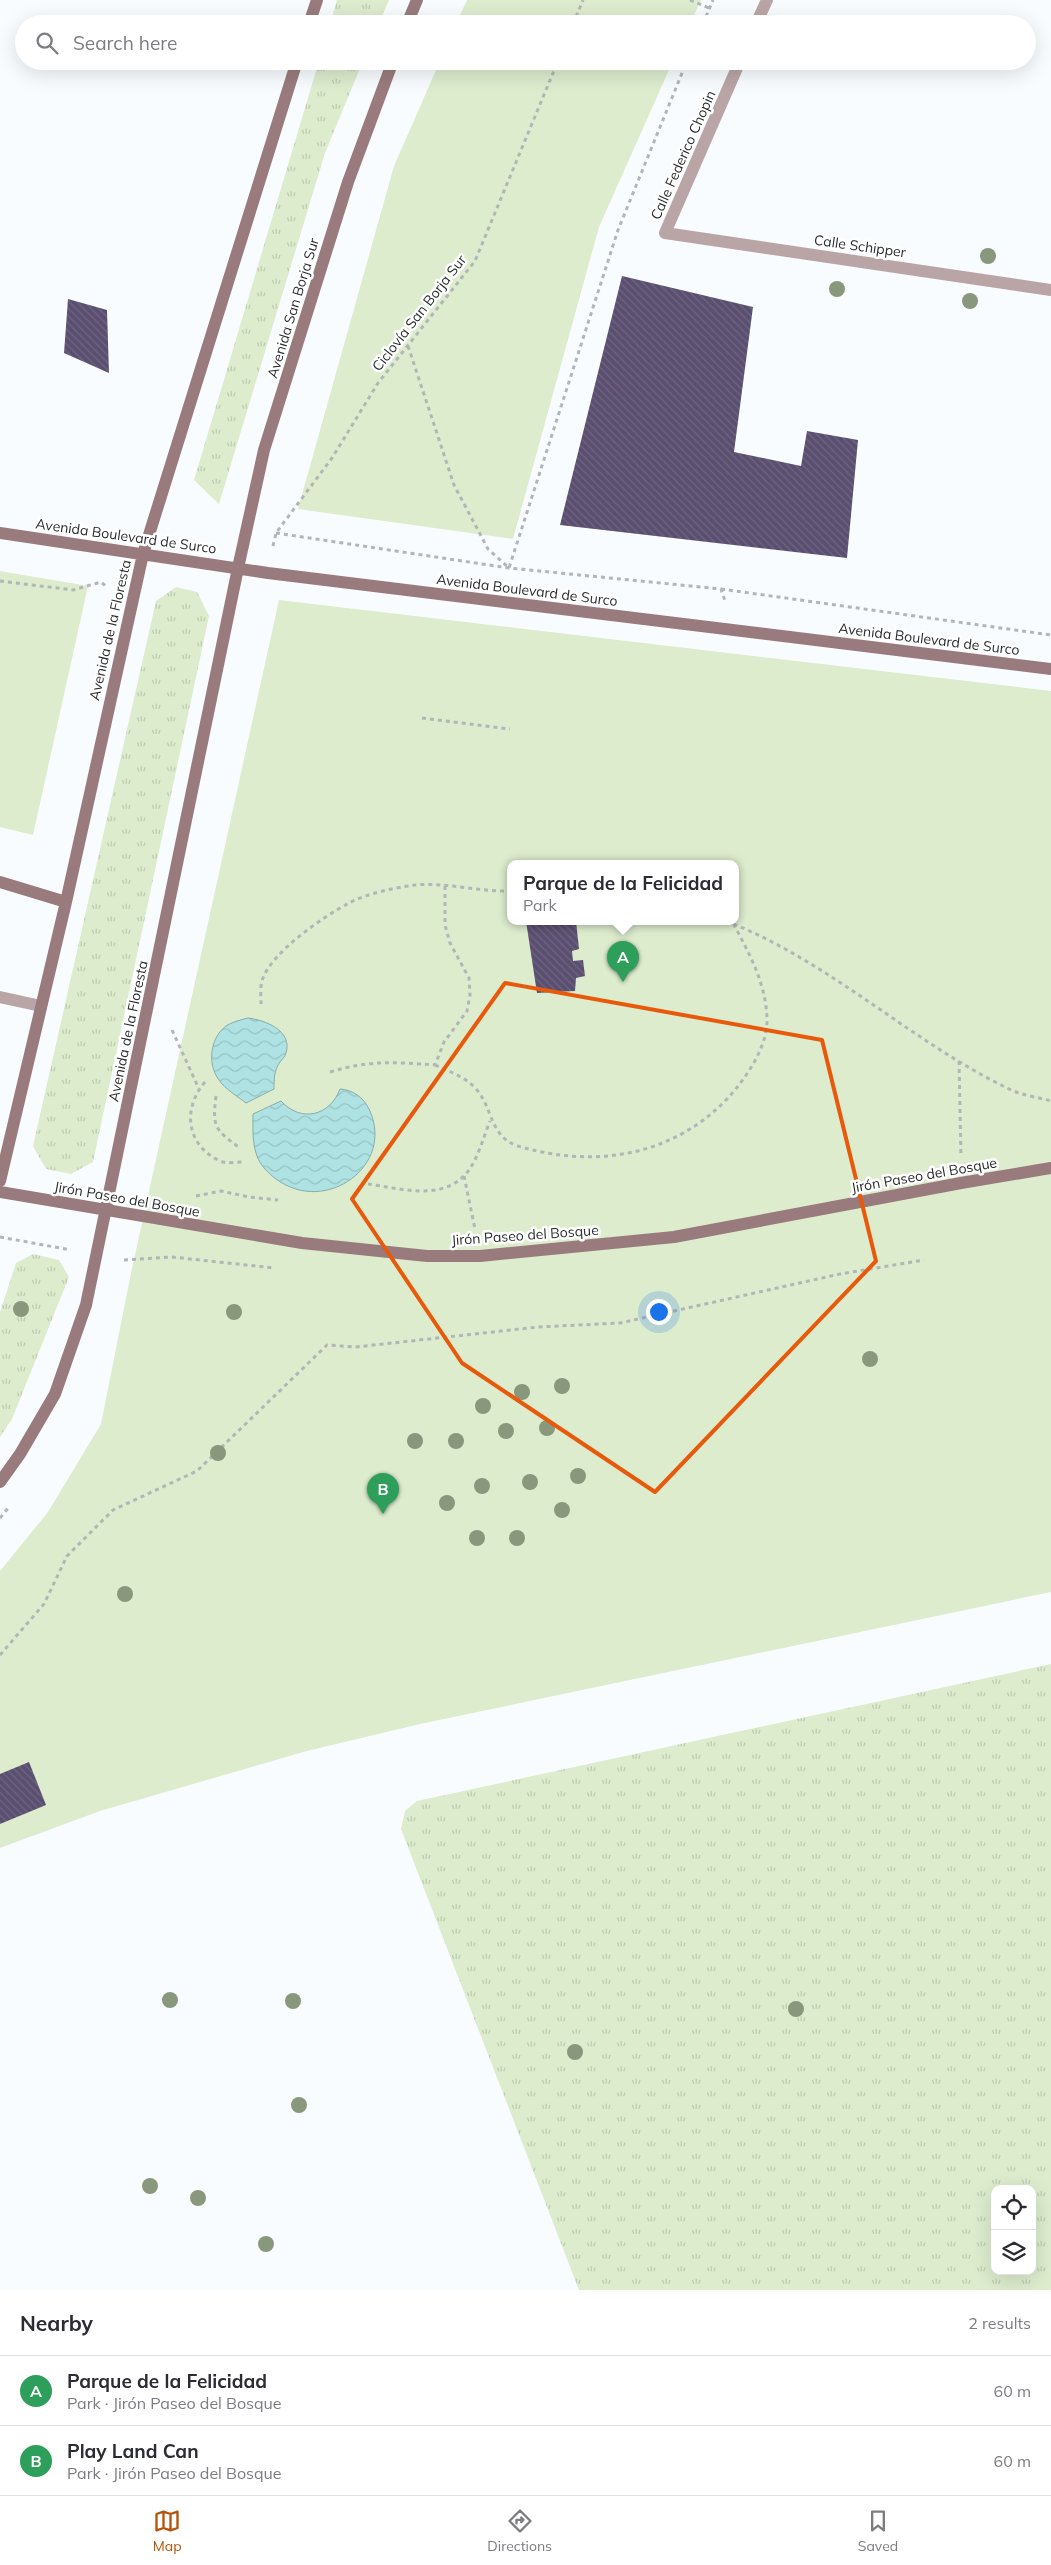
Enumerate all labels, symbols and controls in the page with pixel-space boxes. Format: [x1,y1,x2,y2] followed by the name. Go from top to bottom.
[15,15,1036,70] search box
[33,29,61,57] icon: search
[73,31,177,55] text: Search here
[646,88,720,222] street label: Calle Federico Chopin
[813,231,908,261] street label: Calle Schipper
[263,235,323,380] street label: Avenida San Borja Sur
[368,251,471,375] street label: Ciclovía San Borja Sur
[34,514,218,558] street label: Avenida Boulevard de Surco
[85,558,135,702] street label: Avenida de la Floresta
[435,570,619,610] street label: Avenida Boulevard de Surco
[837,619,1021,659] street label: Avenida Boulevard de Surco
[507,860,739,925] popup
[523,871,723,895] text: Parque de la Felicidad
[523,895,557,915] text: Park
[607,941,639,982] pin: A
[104,959,152,1103] street label: Avenida de la Floresta
[850,1153,998,1197] street label: Jirón Paseo del Bosque
[53,1177,201,1221] street label: Jirón Paseo del Bosque
[451,1221,599,1249] street label: Jirón Paseo del Bosque
[646,1299,672,1325] your location
[367,1473,399,1514] pin: B
[991,2185,1036,2275] map controls
[991,2185,1036,2230] button: locate
[991,2230,1036,2275] button: layers
[20,2310,93,2336] text: Nearby
[968,2313,1031,2333] text: 2 results
[67,2369,267,2393] text: Parque de la Felicidad
[30,2381,42,2401] text: A
[994,2381,1031,2401] text: 60 m
[67,2393,282,2413] text: Park · Jirón Paseo del Bosque
[67,2439,199,2463] text: Play Land Can
[30,2451,42,2471] text: B
[994,2451,1031,2471] text: 60 m
[67,2463,282,2483] text: Park · Jirón Paseo del Bosque
[153,2507,182,2555] tab: Map
[487,2507,552,2555] tab: Directions
[858,2507,898,2555] tab: Saved

